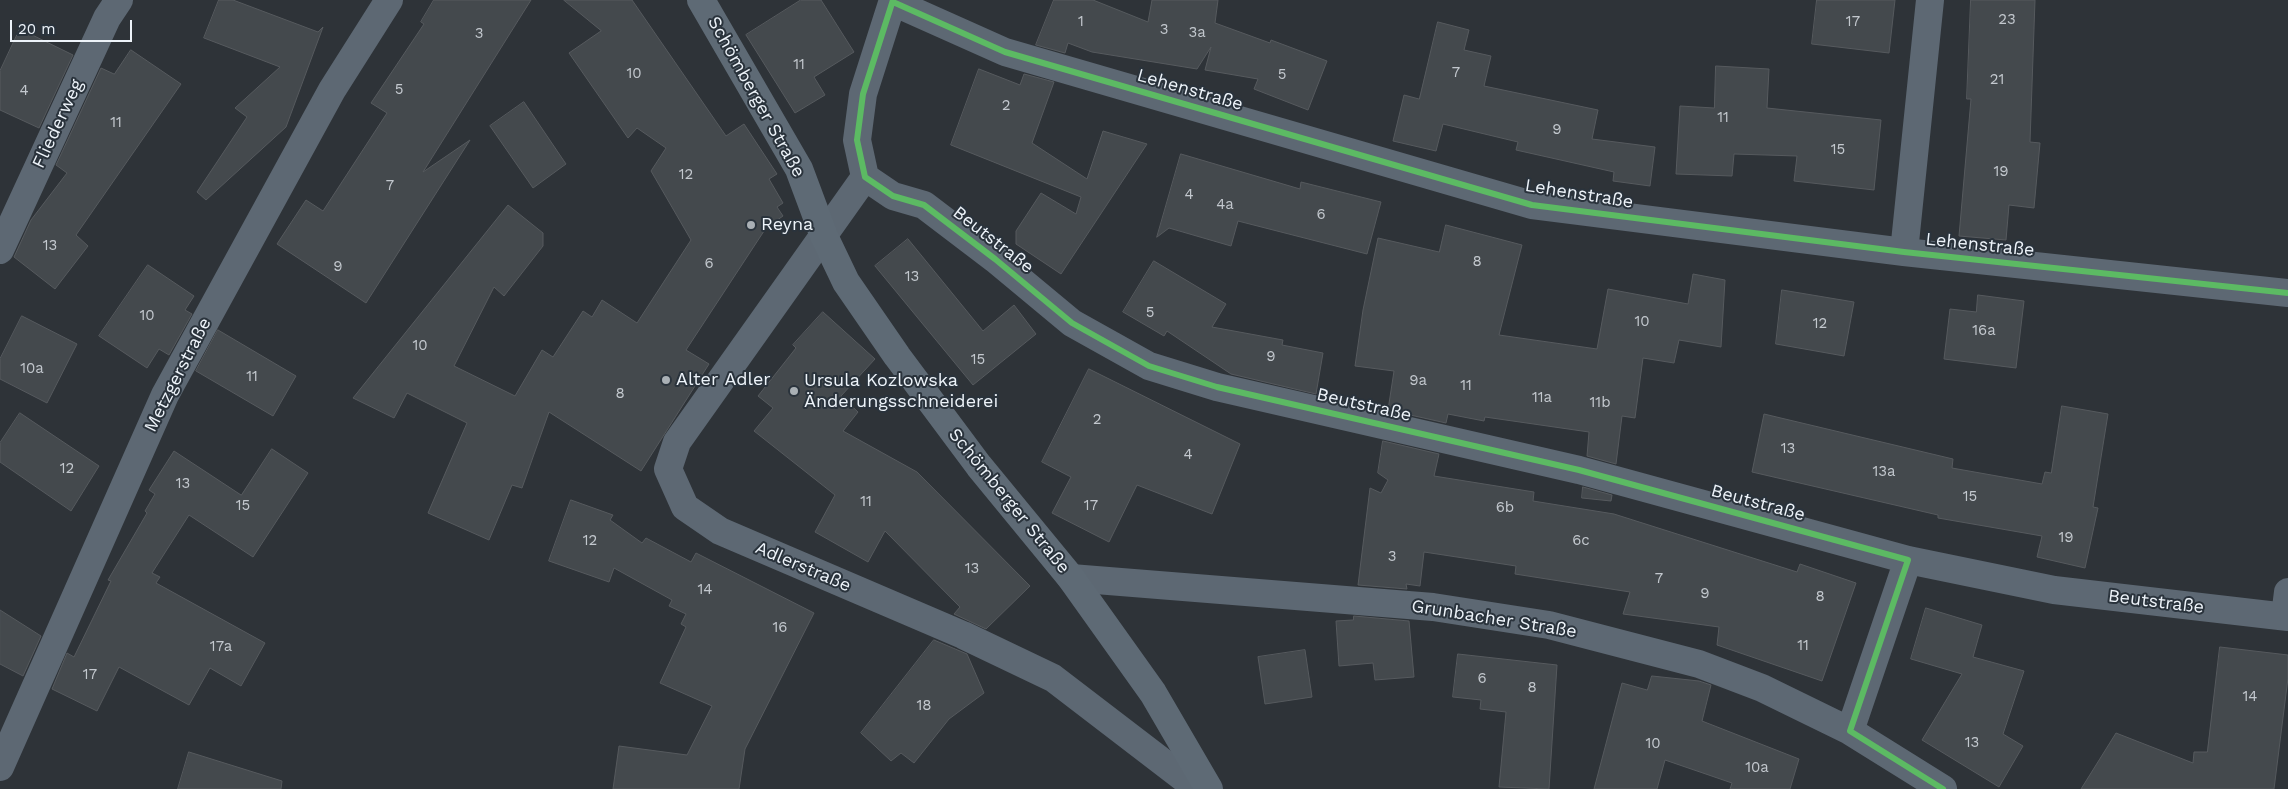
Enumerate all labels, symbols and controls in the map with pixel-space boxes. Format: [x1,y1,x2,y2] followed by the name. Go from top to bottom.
[12,10,135,42] scale bar
[1998,11,2016,29] house number: 23
[703,13,809,181] street label: Schömberger Straße
[1078,13,1084,31] house number: 1
[1846,13,1860,31] house number: 17
[18,20,56,38] text: 20 m
[1160,21,1168,39] house number: 3
[1188,24,1206,42] house number: 3a
[475,25,483,43] house number: 3
[793,56,805,74] house number: 11
[1452,64,1460,82] house number: 7
[626,65,642,83] house number: 10
[1134,65,1246,115] street label: Lehenstraße
[1278,66,1286,84] house number: 5
[1990,71,2004,89] house number: 21
[28,76,88,172] street label: Fliederweg
[395,81,403,99] house number: 5
[19,82,29,100] house number: 4
[1002,97,1010,115] house number: 2
[1717,109,1729,127] house number: 11
[110,114,122,132] house number: 11
[1552,121,1562,139] house number: 9
[1831,141,1845,159] house number: 15
[1993,163,2009,181] house number: 19
[679,166,693,184] house number: 12
[1523,175,1635,213] street label: Lehenstraße
[386,177,394,195] house number: 7
[1184,186,1194,204] house number: 4
[1216,196,1234,214] house number: 4a
[948,202,1038,278] street label: Beutstraße
[1316,206,1326,224] house number: 6
[761,214,813,236] place label: Reyna
[745,219,757,231] marker: Reyna
[1924,229,2036,261] street label: Lehenstraße
[43,237,57,255] house number: 13
[1472,253,1482,271] house number: 8
[704,255,714,273] house number: 6
[333,258,343,276] house number: 9
[905,268,919,286] house number: 13
[1146,304,1154,322] house number: 5
[139,307,155,325] house number: 10
[1634,313,1650,331] house number: 10
[140,314,216,436] street label: Metzgerstraße
[1813,315,1827,333] house number: 12
[1972,322,1996,340] house number: 16a
[412,337,428,355] house number: 10
[1266,348,1276,366] house number: 9
[971,351,985,369] house number: 15
[20,360,44,378] house number: 10a
[246,368,258,386] house number: 11
[676,369,771,391] place label: Alter Adler
[804,370,998,412] place label: Ursula Kozlowska Änderungsschneiderei
[1409,372,1427,390] house number: 9a
[660,374,672,386] marker: Alter Adler
[1460,377,1472,395] house number: 11
[1315,384,1413,426] street label: Beutstraße
[615,385,625,403] house number: 8
[788,385,800,397] marker: Ursula Kozlowska Änderungsschneiderei
[1532,389,1552,407] house number: 11a
[1589,394,1611,412] house number: 11b
[1093,411,1101,429] house number: 2
[944,424,1074,578] street label: Schömberger Straße
[1781,440,1795,458] house number: 13
[1183,446,1193,464] house number: 4
[60,460,74,478] house number: 12
[1872,463,1896,481] house number: 13a
[176,475,190,493] house number: 13
[1709,480,1807,526] street label: Beutstraße
[1963,488,1977,506] house number: 15
[860,493,872,511] house number: 11
[236,497,250,515] house number: 15
[1084,497,1098,515] house number: 17
[1496,499,1514,517] house number: 6b
[2058,529,2074,547] house number: 19
[583,532,597,550] house number: 12
[1572,532,1590,550] house number: 6c
[752,537,854,597] street label: Adlerstraße
[1388,548,1396,566] house number: 3
[965,560,979,578] house number: 13
[1655,570,1663,588] house number: 7
[697,581,713,599] house number: 14
[1700,585,1710,603] house number: 9
[2107,585,2205,619] street label: Beutstraße
[1815,588,1825,606] house number: 8
[1410,595,1578,643] street label: Grunbacher Straße
[773,619,787,637] house number: 16
[1797,637,1809,655] house number: 11
[210,638,232,656] house number: 17a
[83,666,97,684] house number: 17
[1477,670,1487,688] house number: 6
[1527,679,1537,697] house number: 8
[2242,688,2258,706] house number: 14
[916,697,932,715] house number: 18
[1965,734,1979,752] house number: 13
[1645,735,1661,753] house number: 10
[1745,759,1769,777] house number: 10a

